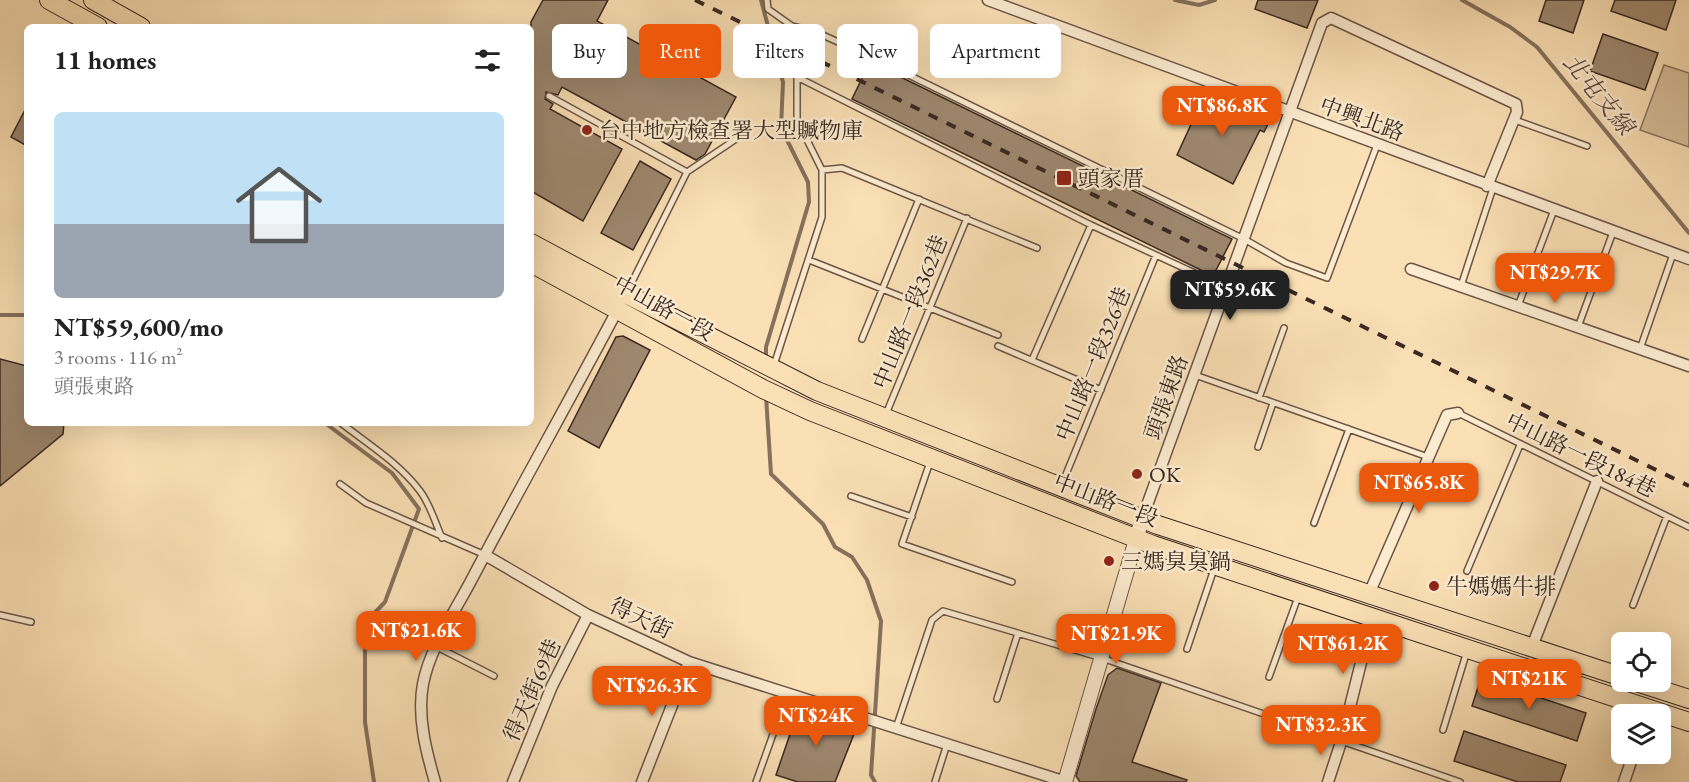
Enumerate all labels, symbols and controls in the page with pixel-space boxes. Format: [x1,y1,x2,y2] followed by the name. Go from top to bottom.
[552,24,627,78] chip: Buy
[639,24,721,78] chip: Rent
[733,24,825,78] chip: Filters
[837,24,918,78] chip: New
[930,24,1061,78] chip: Apartment
[54,43,156,77] text: 11 homes
[471,44,504,77] icon: filters
[1557,47,1643,143] water label: 北屯支線
[1160,86,1284,137] pin: NT$86.8K
[1316,90,1408,148] street label: 中興北路
[1176,92,1268,118] text: NT$86.8K
[599,116,863,145] place label: 台中地方檢查署大型贓物庫
[580,123,594,137] marker: 台中地方檢查署大型贓物庫
[225,151,333,259] icon: home
[1078,164,1144,193] place label: 頭家厝
[1055,169,1073,187] marker: 頭家厝
[866,231,954,393] street label: 中山路一段362巷
[1493,253,1617,304] pin: NT$29.7K
[1509,259,1601,285] text: NT$29.7K
[609,269,719,347] street label: 中山路一段
[1168,270,1292,321] pin: NT$59.6K
[1184,276,1276,302] text: NT$59.6K
[1049,283,1137,445] street label: 中山路一段326巷
[54,310,223,344] text: NT$59,600/mo
[54,344,182,370] text: 3 rooms · 116 m²
[1137,351,1195,443] street label: 頭張東路
[54,373,134,399] text: 頭張東路
[1501,406,1661,504] street label: 中山路一段184巷
[1149,460,1182,489] place label: OK
[1357,463,1481,514] pin: NT$65.8K
[1049,467,1163,533] street label: 中山路一段
[1130,467,1144,481] marker: OK
[1373,469,1465,495] text: NT$65.8K
[1121,547,1231,576] place label: 三媽臭臭鍋
[1102,554,1116,568] marker: 三媽臭臭鍋
[1446,572,1556,601] place label: 牛媽媽牛排
[1427,579,1441,593] marker: 牛媽媽牛排
[605,591,677,645] street label: 得天街
[354,611,478,662] pin: NT$21.6K
[1054,614,1178,665] pin: NT$21.9K
[370,617,462,643] text: NT$21.6K
[1070,620,1162,646] text: NT$21.9K
[1281,624,1405,675] pin: NT$61.2K
[1297,630,1389,656] text: NT$61.2K
[1611,632,1671,764] map controls
[1611,632,1671,692] button: locate
[497,634,567,746] street label: 得天街69巷
[1480,659,1578,710] pin: NT$21K
[1491,665,1567,691] text: NT$21K
[590,666,714,717] pin: NT$26.3K
[606,672,698,698] text: NT$26.3K
[767,696,865,747] pin: NT$24K
[778,702,854,728] text: NT$24K
[1611,704,1671,764] button: layers
[1259,705,1383,756] pin: NT$32.3K
[1275,711,1367,737] text: NT$32.3K

